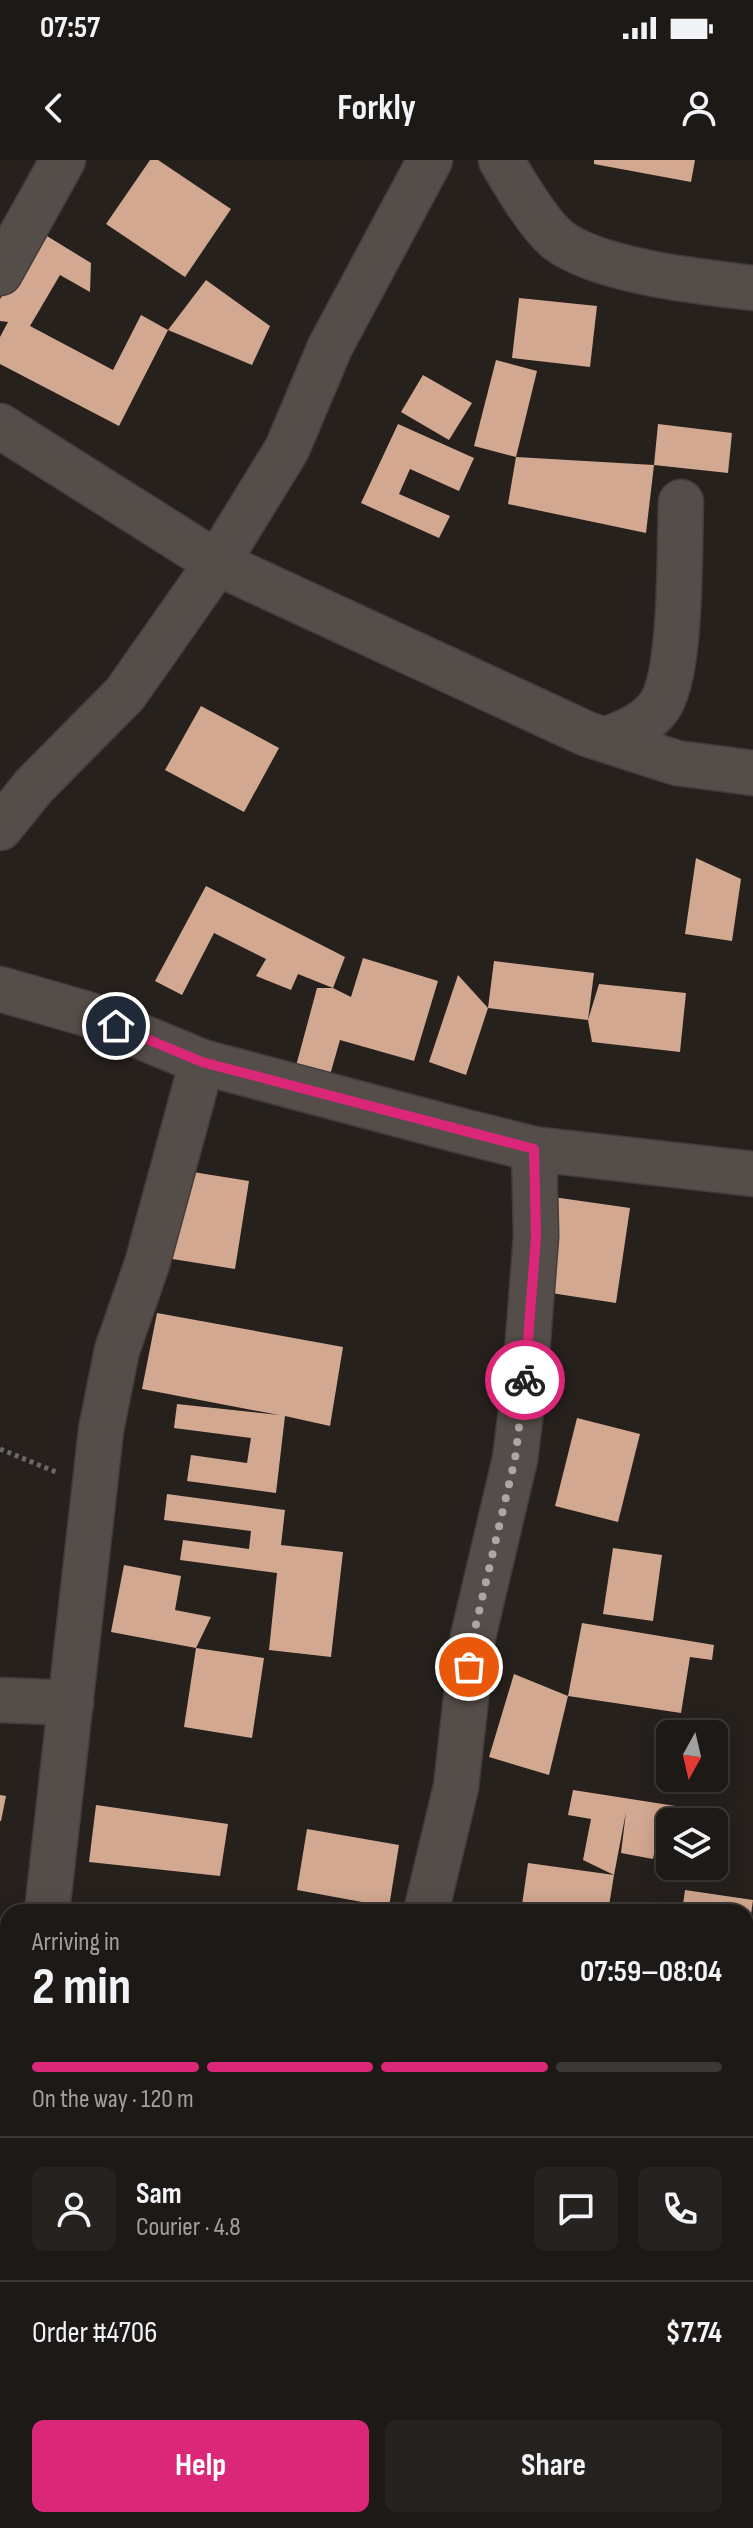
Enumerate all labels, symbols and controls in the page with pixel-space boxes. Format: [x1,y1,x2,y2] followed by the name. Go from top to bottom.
[40,10,100,46] text: 07:57
[32,86,76,130] icon: back
[677,86,721,130] icon: person
[337,87,416,130] text: Forkly
[82,992,150,1060] pin
[94,1004,138,1048] icon: home
[485,1340,565,1420] courier
[503,1358,547,1402] icon: bike
[435,1633,503,1701] pin
[447,1645,491,1689] icon: bag
[656,1720,728,1792] north arrow
[656,1720,728,1880] map controls
[656,1808,728,1880] button: layers
[32,1927,120,1958] text: Arriving in
[580,1954,722,1990] text: 07:59–08:04
[32,1956,131,2019] text: 2 min
[32,2084,194,2115] text: On the way · 120 m
[32,2167,116,2251] button: person
[534,2167,618,2251] button: chat
[638,2167,722,2251] button: phone
[136,2176,182,2212] text: Sam
[136,2212,241,2243] text: Courier · 4.8
[32,2315,157,2351] text: Order #4706
[665,2315,722,2351] text: $7.74
[32,2420,369,2512] button: Help
[385,2420,722,2512] button: Share

